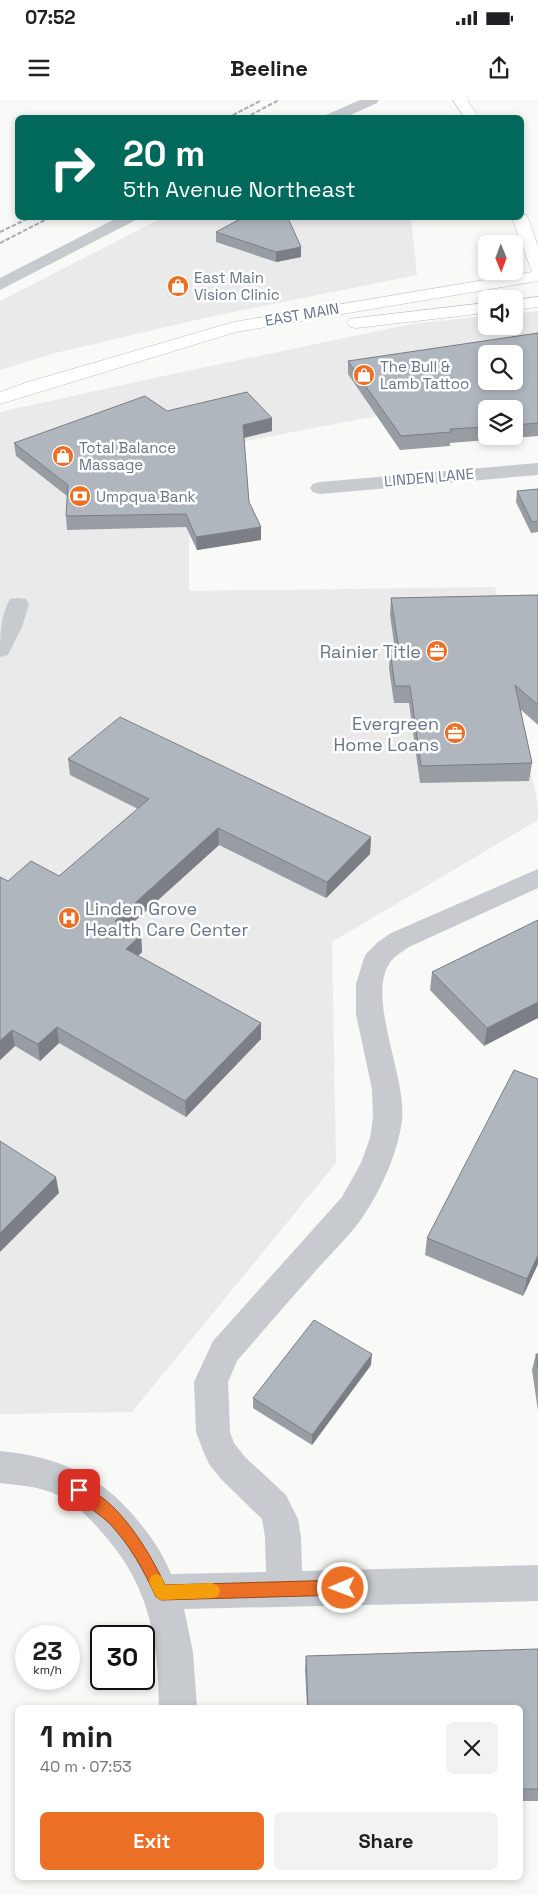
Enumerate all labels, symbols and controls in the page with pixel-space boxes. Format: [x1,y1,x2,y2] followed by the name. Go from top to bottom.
[25,5,76,30] text: 07:52
[25,54,53,82] icon: menu
[230,54,308,82] text: Beeline
[485,54,513,82] icon: share
[123,132,205,176] text: 20 m
[40,135,105,200] icon: right
[123,175,356,203] text: 5th Avenue Northeast
[478,235,522,280] north arrow
[478,235,523,445] map controls
[194,268,280,304] place label: East Main Vision Clinic
[166,274,190,298] shop icon: East Main Vision Clinic
[478,290,523,335] button: sound
[263,298,341,330] street label: EAST MAIN
[478,345,523,390] button: search
[380,357,469,393] place label: The Bull & Lamb Tattoo
[352,363,376,387] shop icon: The Bull & Lamb Tattoo
[478,400,523,445] button: layers
[79,438,176,474] place label: Total Balance Massage
[51,444,75,468] shop icon: Total Balance Massage
[383,464,475,490] street label: LINDEN LANE
[68,484,92,508] bank icon: Umpqua Bank
[96,487,196,506] place label: Umpqua Bank
[425,639,449,663] office icon: Rainier Title
[320,640,421,663] place label: Rainier Title
[334,712,439,756] place label: Evergreen Home Loans
[443,721,467,745] office icon: Evergreen Home Loans
[85,897,248,941] place label: Linden Grove Health Care Center
[57,906,81,930] hospital icon: Linden Grove Health Care Center
[58,1469,100,1511] pin
[65,1476,93,1504] icon: arrive
[316,1561,368,1613] position arrow
[90,1625,155,1690] speed limit sign: 30
[32,1635,63,1667] text: 23
[33,1662,62,1678] text: km/h
[40,1717,113,1756] text: 1 min
[446,1722,498,1774] button: close
[40,1756,132,1777] text: 40 m · 07:53
[40,1812,264,1870] button: Exit
[274,1812,498,1870] button: Share

